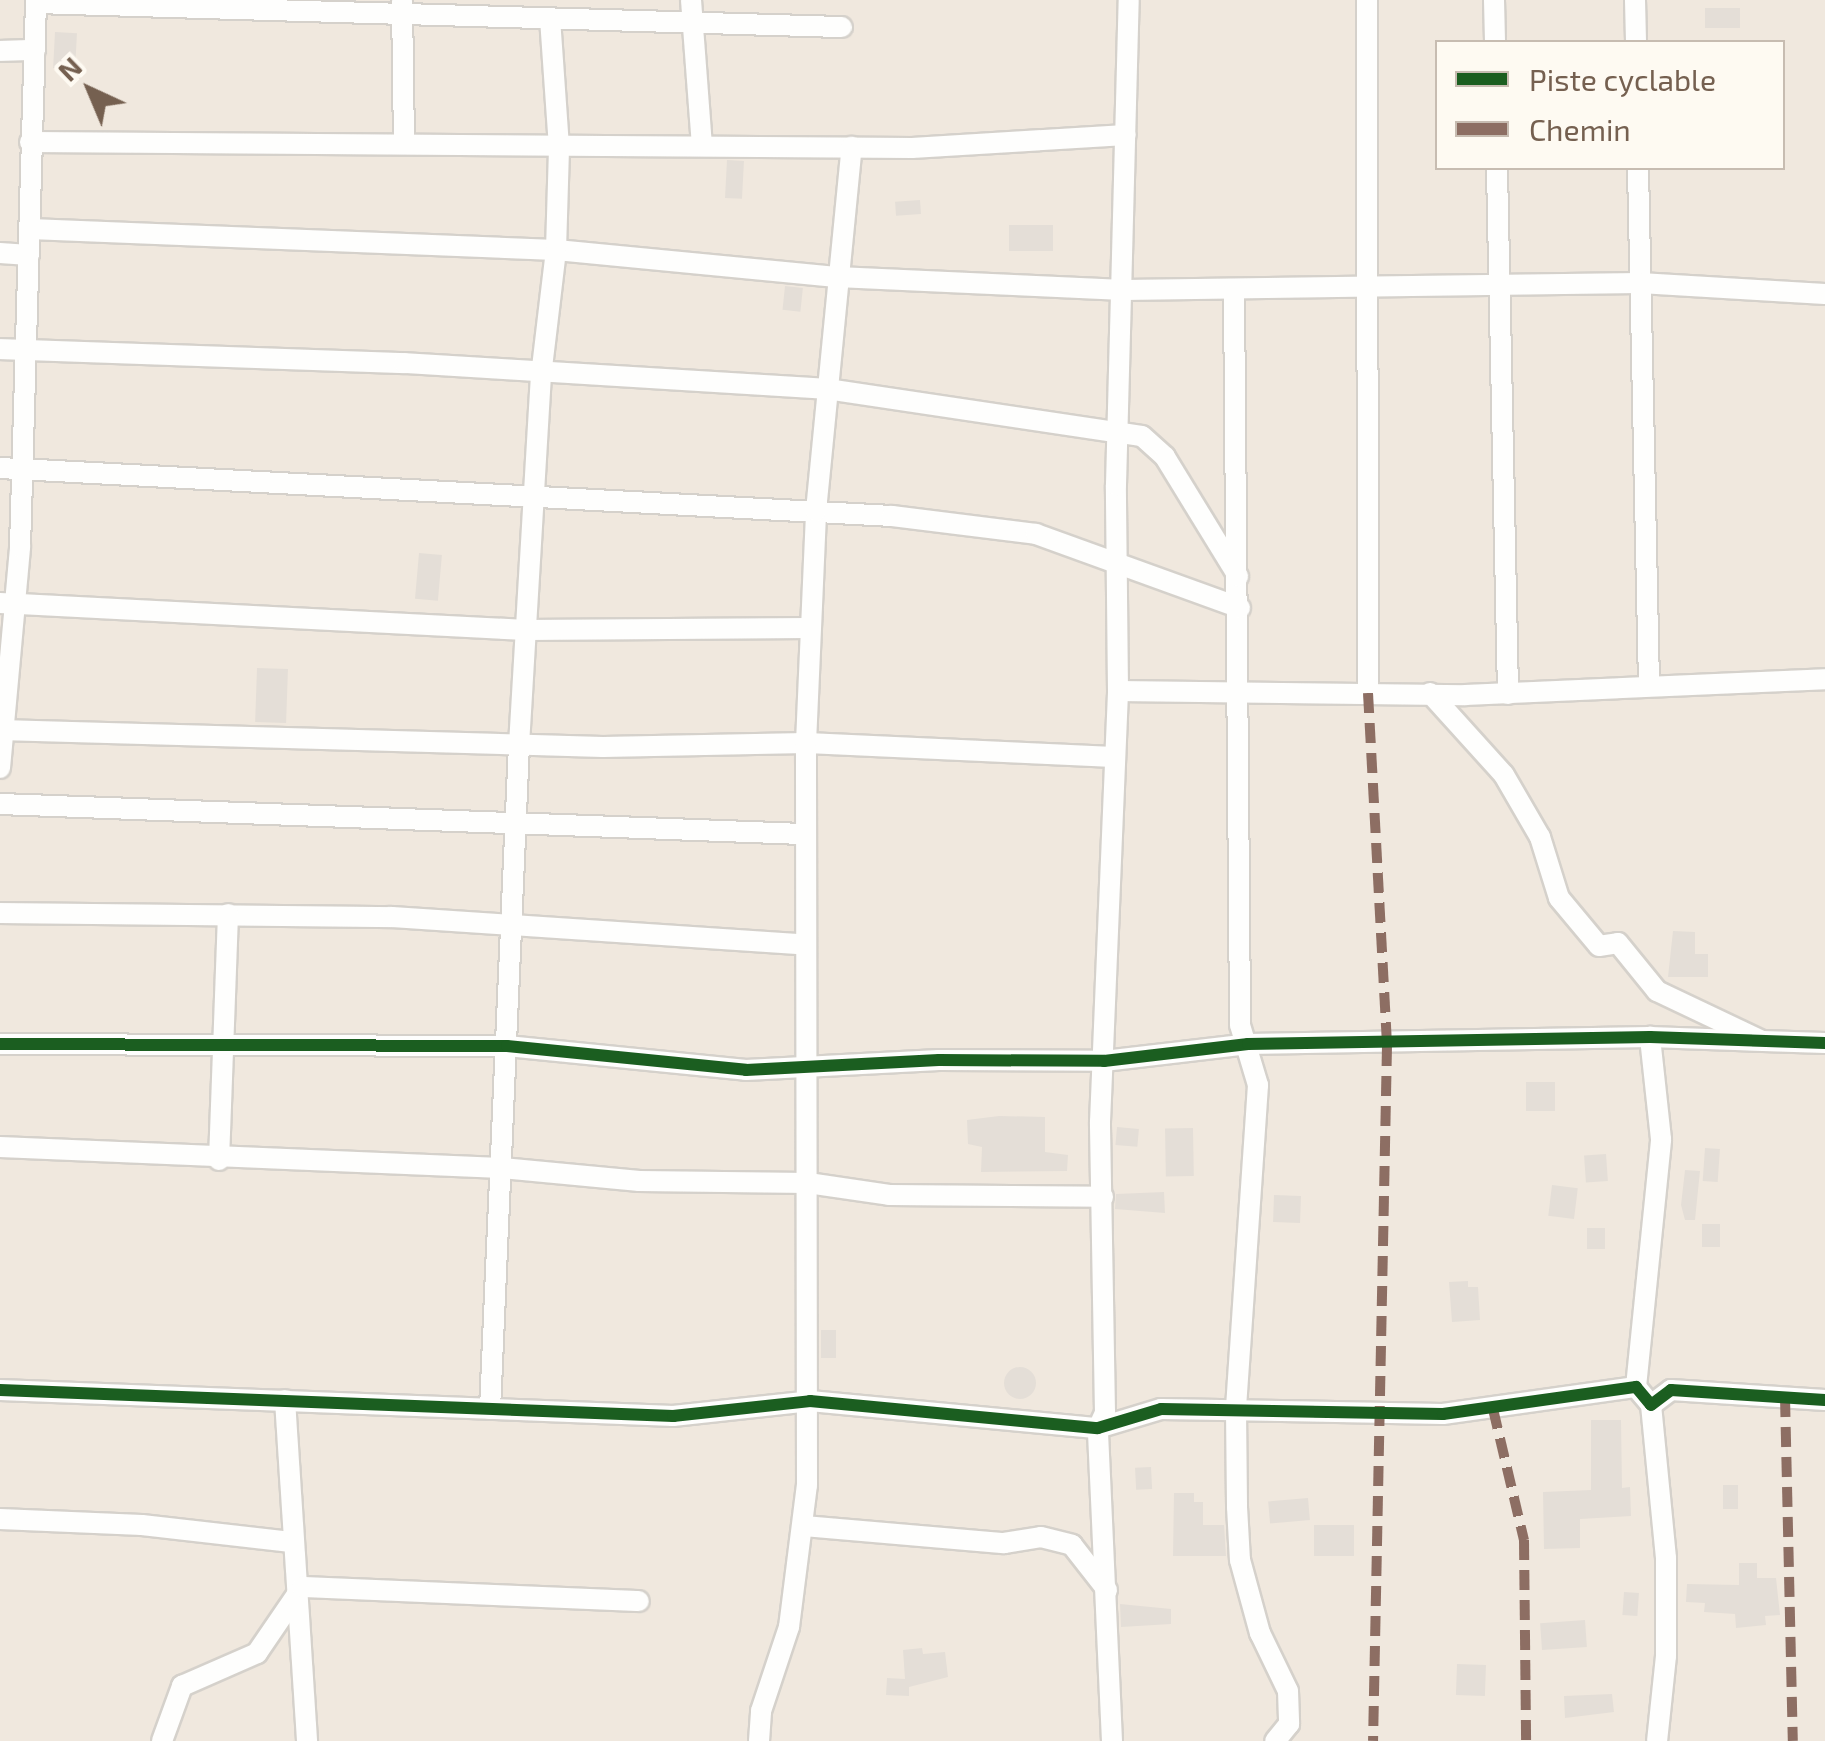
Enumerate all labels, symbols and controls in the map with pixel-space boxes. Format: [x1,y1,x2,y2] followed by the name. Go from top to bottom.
[40,40,140,140] north arrow
[1435,40,1785,170] legend
[50,49,88,88] text: N
[1529,61,1716,97] text: Piste cyclable
[1529,111,1631,147] text: Chemin

